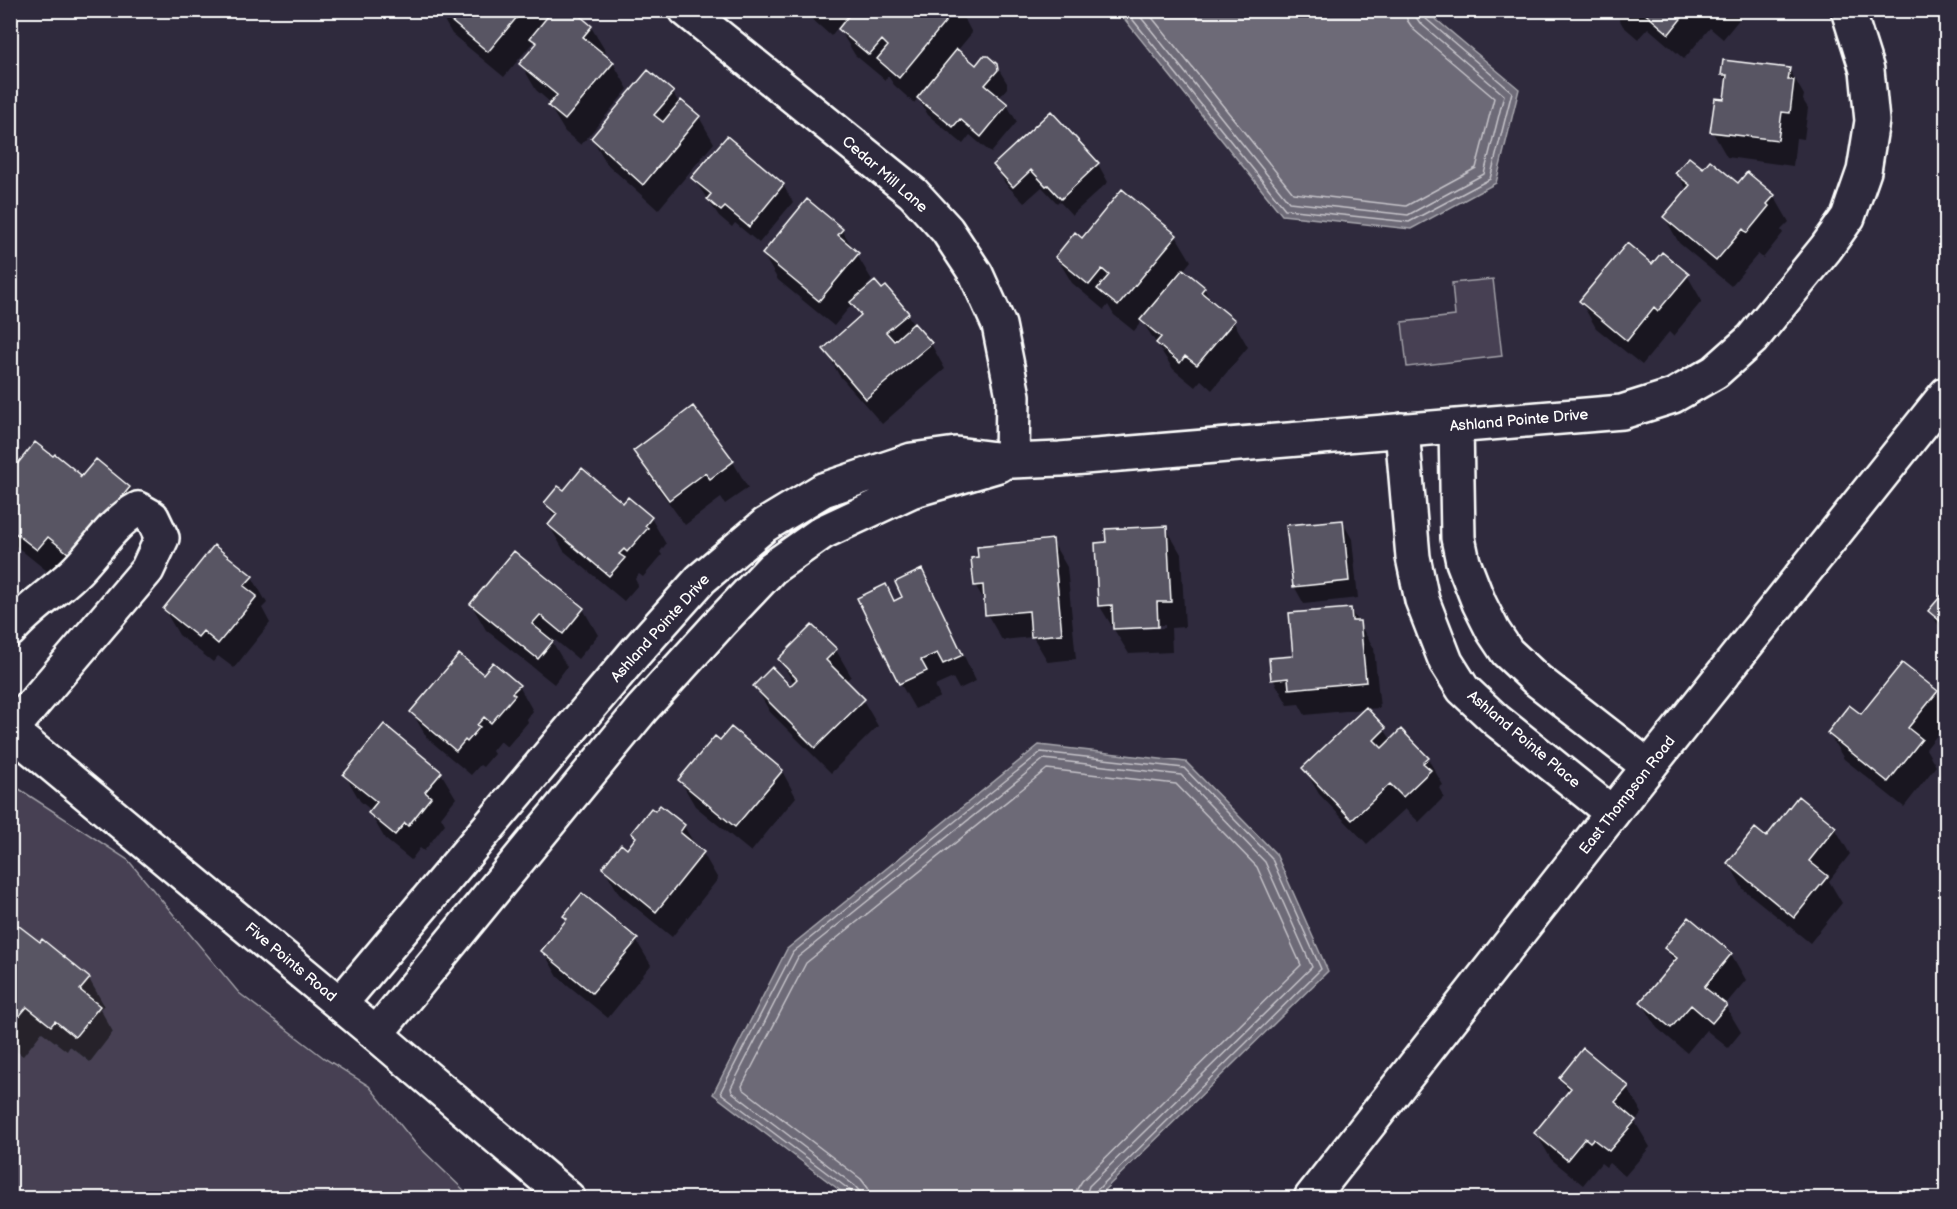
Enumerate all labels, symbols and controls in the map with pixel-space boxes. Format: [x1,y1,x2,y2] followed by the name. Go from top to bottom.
[838,132,931,217] street label: Cedar Mill Lane
[1449,405,1589,436] street label: Ashland Pointe Drive
[607,570,714,686] street label: Ashland Pointe Drive
[1463,687,1584,792] street label: Ashland Pointe Place
[1575,732,1680,858] street label: East Thompson Road
[241,919,340,1006] street label: Five Points Road

